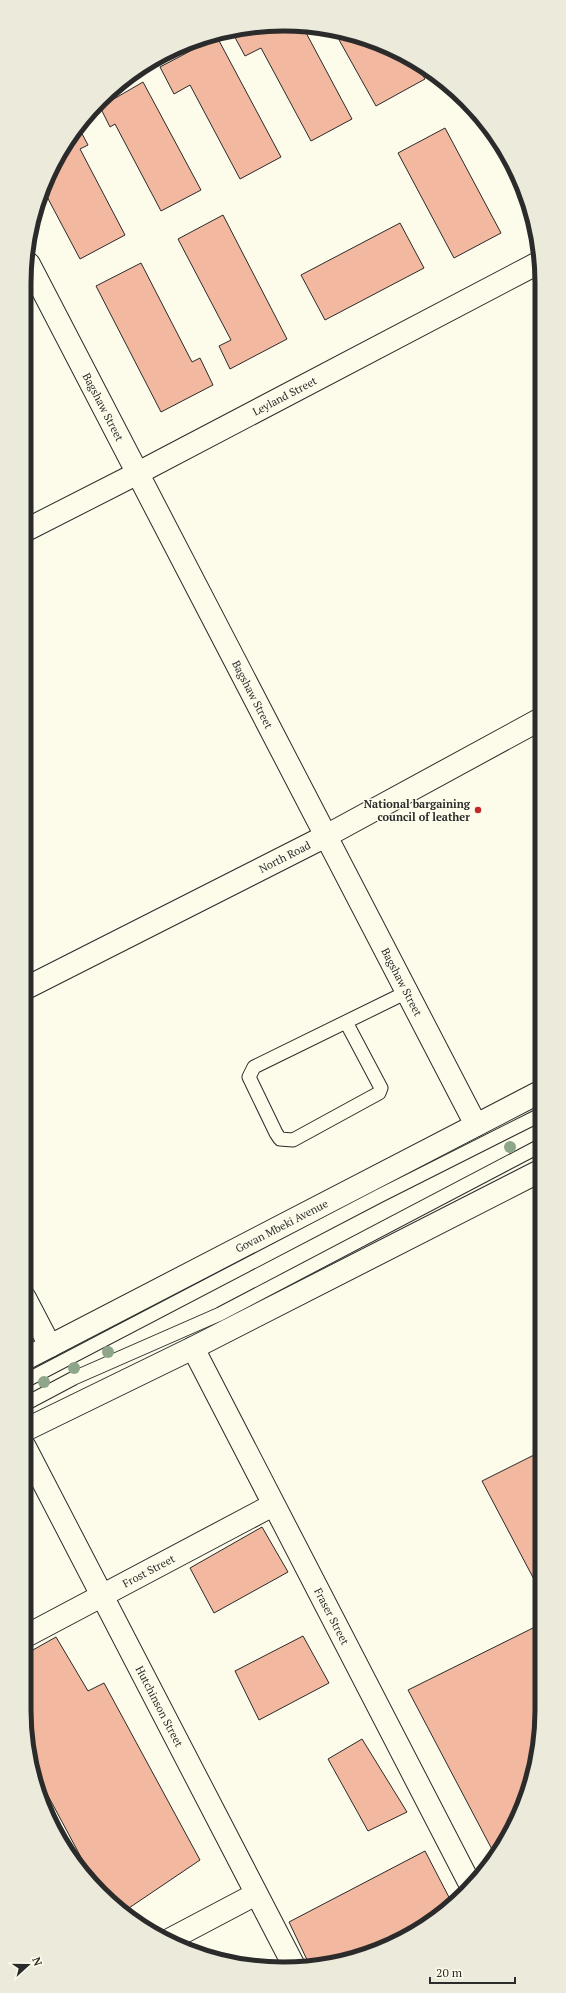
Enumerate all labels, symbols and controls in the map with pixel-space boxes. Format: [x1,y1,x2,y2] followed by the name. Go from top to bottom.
[80,370,127,443] street label: Bagshaw Street
[250,373,319,419] street label: Leyland Street
[229,658,276,731] street label: Bagshaw Street
[364,797,471,824] place label: National bargaining council of leather
[473,805,483,815] marker: National bargaining council of leather
[256,838,313,876] street label: North Road
[378,945,425,1019] street label: Bagshaw Street
[233,1196,331,1256] street label: Govan Mbeki Avenue
[120,1551,177,1591] street label: Frost Street
[311,1585,352,1647] street label: Fraser Street
[133,1663,186,1749] street label: Hutchinson Street
[8,1945,48,1985] north arrow
[29,1955,46,1968] text: N
[430,1959,515,1985] scale bar
[436,1965,463,1980] text: 20 m

